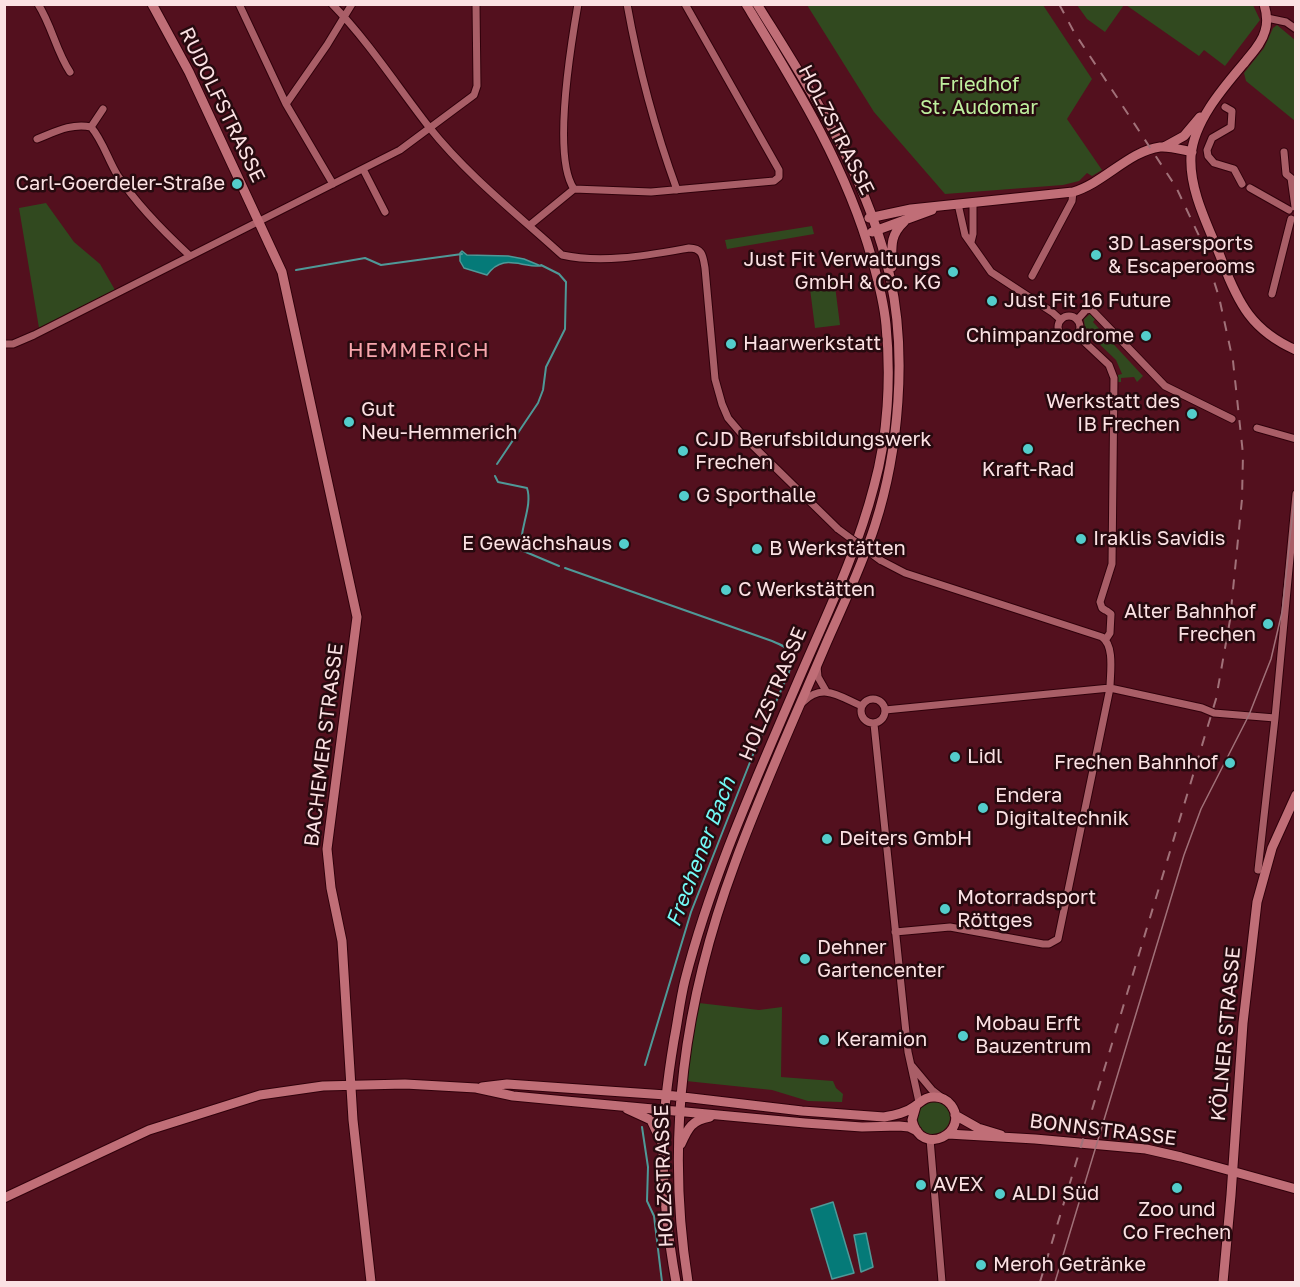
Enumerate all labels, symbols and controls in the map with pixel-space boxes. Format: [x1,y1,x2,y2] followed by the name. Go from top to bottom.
[174,24,270,186] street label: RUDOLFSTRASSE
[793,61,879,199] street label: HOLZSTRASSE
[920,73,1038,120] park label: Friedhof St. Audomar
[15,172,225,196] place label: Carl-Goerdeler-Straße
[230,177,244,191] marker: Carl-Goerdeler-Straße
[1108,232,1255,279] place label: 3D Lasersports & Escaperooms
[744,248,941,295] place label: Just Fit Verwaltungs GmbH & Co. KG
[1089,248,1103,262] marker: 3D Lasersports & Escaperooms
[946,265,960,279] marker: Just Fit Verwaltungs GmbH & Co. KG
[1004,289,1171,313] place label: Just Fit 16 Future
[985,294,999,308] marker: Just Fit 16 Future
[966,324,1134,348] place label: Chimpanzodrome
[1139,329,1153,343] marker: Chimpanzodrome
[743,332,881,356] place label: Haarwerkstatt
[348,337,490,363] district label: HEMMERICH
[724,337,738,351] marker: Haarwerkstatt
[1046,390,1180,437] place label: Werkstatt des IB Frechen
[361,398,518,445] place label: Gut Neu-Hemmerich
[1185,407,1199,421] marker: Werkstatt des IB Frechen
[342,415,356,429] marker: Gut Neu-Hemmerich
[695,428,932,475] place label: CJD Berufsbildungswerk Frechen
[1021,442,1035,456] marker: Kraft-Rad
[676,444,690,458] marker: CJD Berufsbildungswerk Frechen
[982,458,1074,482] place label: Kraft-Rad
[696,484,816,508] place label: G Sporthalle
[677,489,691,503] marker: G Sporthalle
[1093,527,1225,551] place label: Iraklis Savidis
[462,532,612,556] place label: E Gewächshaus
[1074,532,1088,546] marker: Iraklis Savidis
[617,537,631,551] marker: E Gewächshaus
[769,537,906,561] place label: B Werkstätten
[750,542,764,556] marker: B Werkstätten
[738,578,875,602] place label: C Werkstätten
[719,583,733,597] marker: C Werkstätten
[1124,600,1256,647] place label: Alter Bahnhof Frechen
[1261,617,1275,631] marker: Alter Bahnhof Frechen
[734,623,812,765] street label: HOLZSTRASSE
[300,642,348,848] street label: BACHEMER STRASSE
[967,745,1002,769] place label: Lidl
[948,750,962,764] marker: Lidl
[1054,751,1218,775] place label: Frechen Bahnhof
[1223,756,1237,770] marker: Frechen Bahnhof
[661,774,741,930] water label: Frechener Bach
[995,784,1129,831] place label: Endera Digitaltechnik
[976,801,990,815] marker: Endera Digitaltechnik
[839,827,972,851] place label: Deiters GmbH
[820,832,834,846] marker: Deiters GmbH
[957,886,1096,933] place label: Motorradsport Röttges
[938,902,952,916] marker: Motorradsport Röttges
[817,936,944,983] place label: Dehner Gartencenter
[1206,946,1246,1122] street label: KÖLNER STRASSE
[798,952,812,966] marker: Dehner Gartencenter
[975,1012,1091,1059] place label: Mobau Erft Bauzentrum
[836,1028,927,1052] place label: Keramion
[956,1029,970,1043] marker: Mobau Erft Bauzentrum
[817,1033,831,1047] marker: Keramion
[650,1104,678,1248] street label: HOLZSTRASSE
[1028,1109,1178,1151] street label: BONNSTRASSE
[933,1173,983,1197] place label: AVEX
[914,1178,928,1192] marker: AVEX
[1170,1181,1184,1195] marker: Zoo und Co Frechen
[1012,1182,1099,1206] place label: ALDI Süd
[993,1187,1007,1201] marker: ALDI Süd
[1123,1198,1231,1245] place label: Zoo und Co Frechen
[993,1253,1146,1277] place label: Meroh Getränke
[974,1258,988,1272] marker: Meroh Getränke

